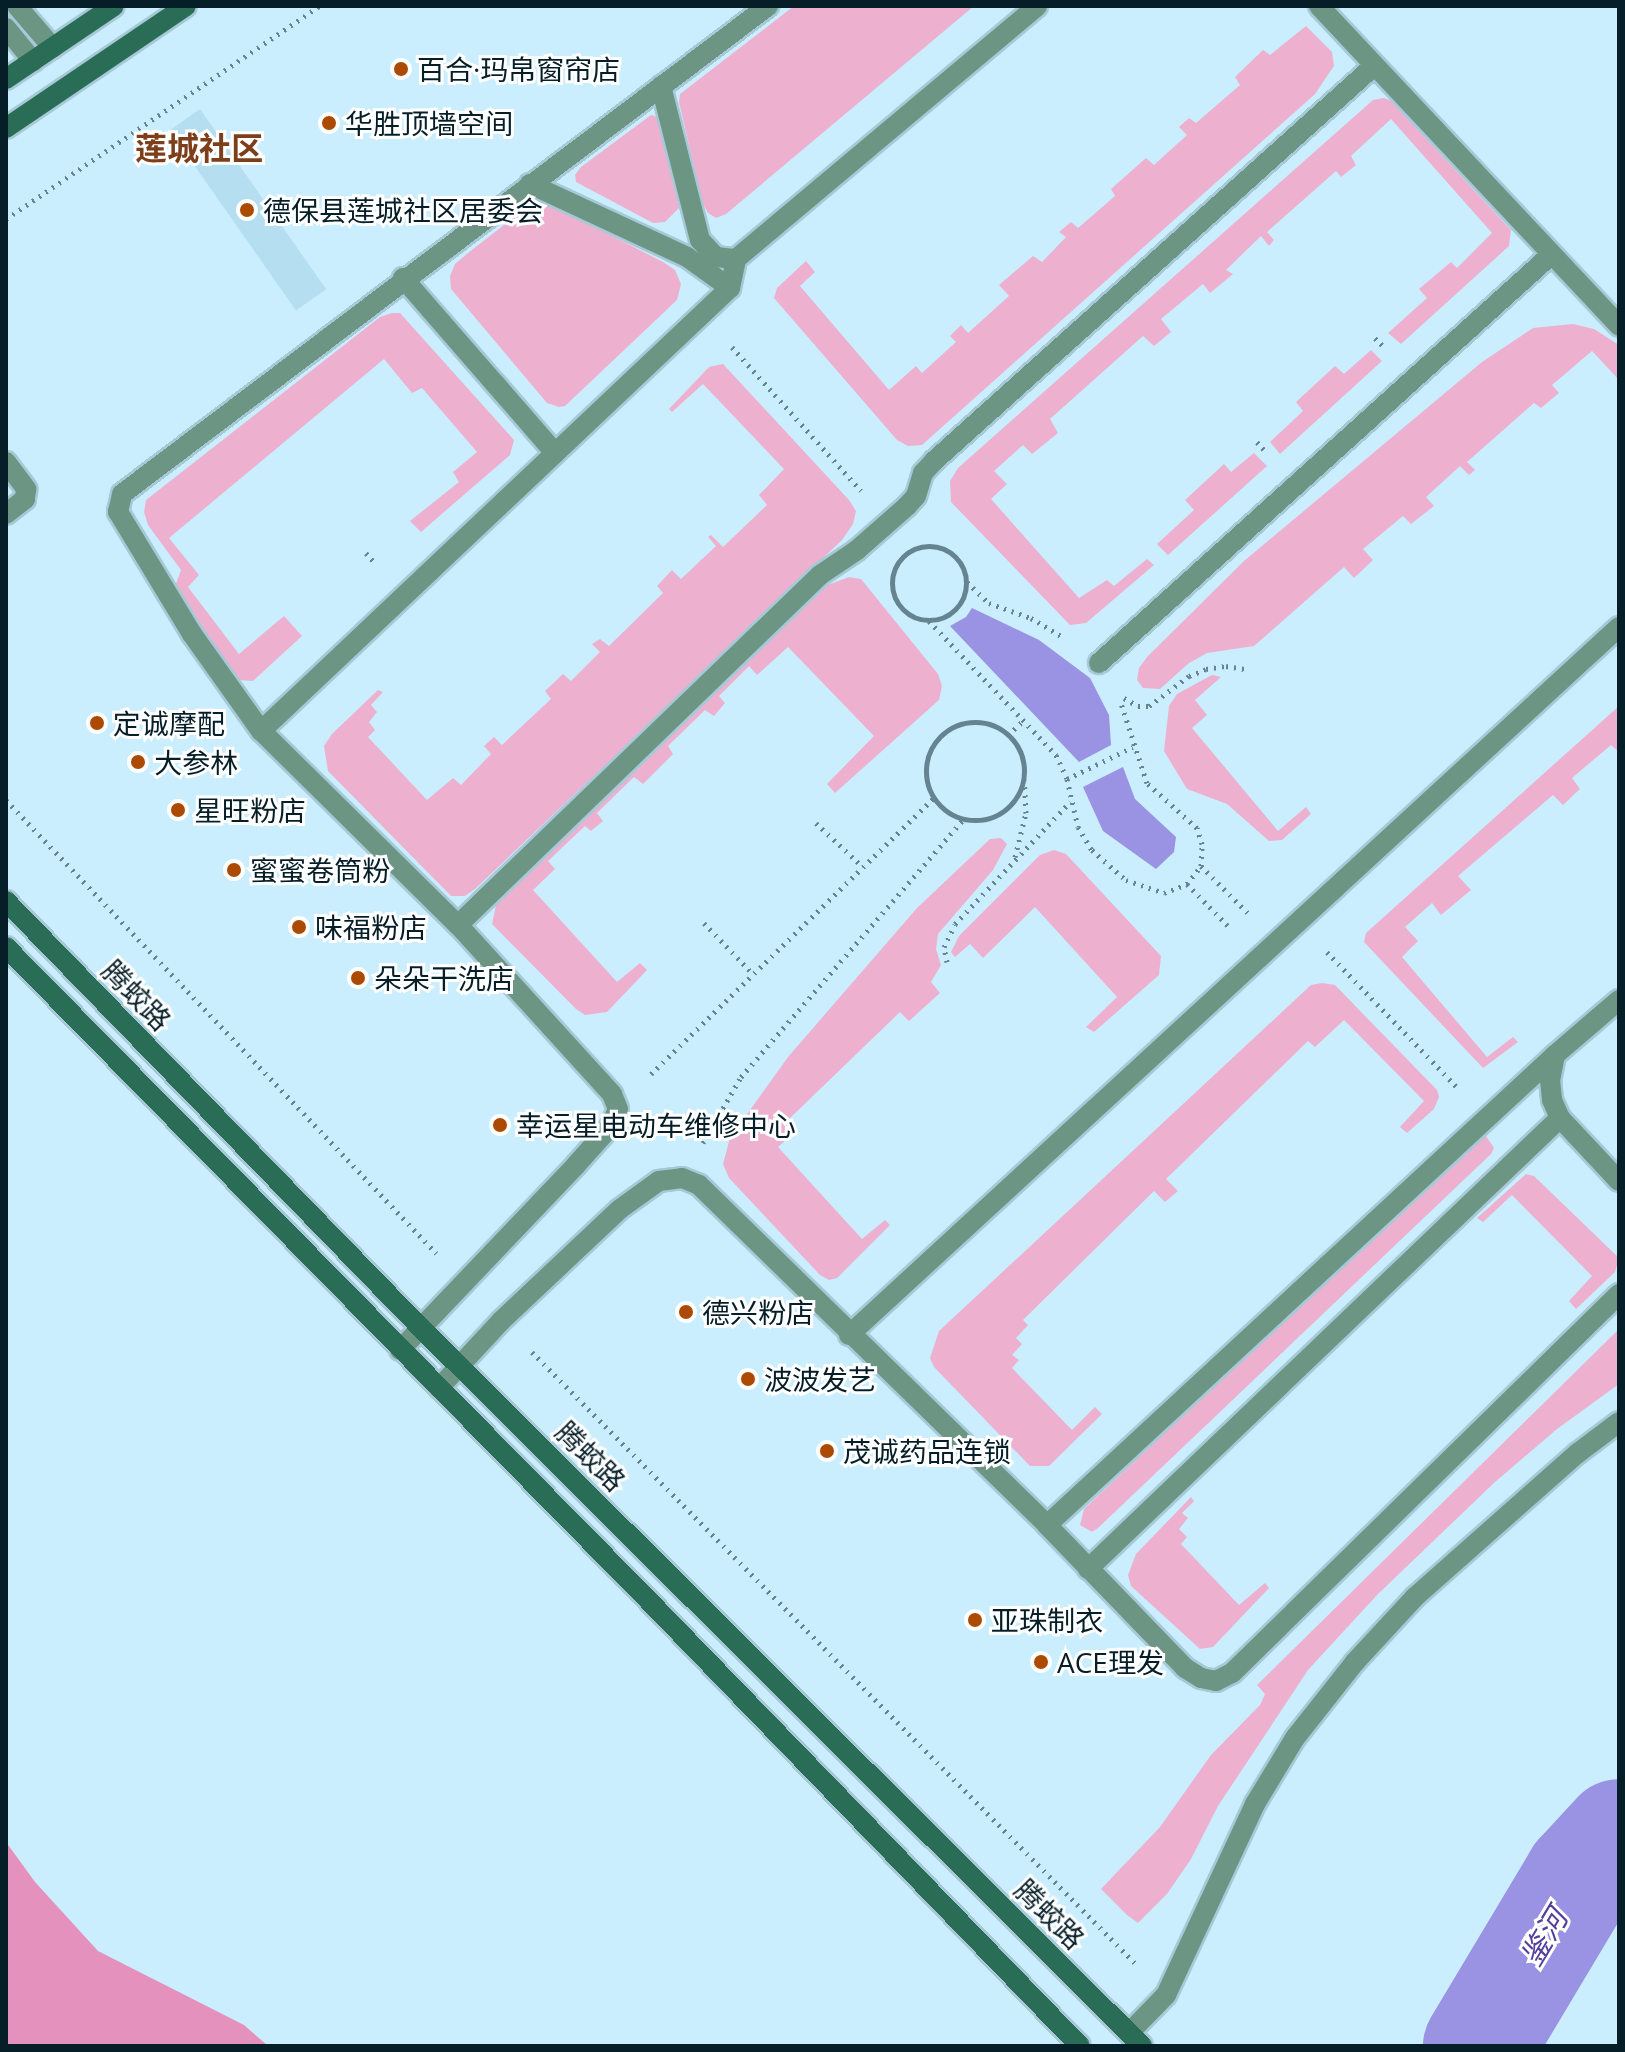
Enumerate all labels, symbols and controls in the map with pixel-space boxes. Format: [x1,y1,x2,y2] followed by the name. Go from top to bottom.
[417,52,620,86] place label: 百合·玛帛窗帘店
[392,60,410,78] marker: 百合·玛帛窗帘店
[345,106,513,140] place label: 华胜顶墙空间
[320,114,338,132] marker: 华胜顶墙空间
[135,129,263,167] district label: 莲城社区
[263,193,543,227] place label: 德保县莲城社区居委会
[238,201,256,219] marker: 德保县莲城社区居委会
[113,706,225,740] place label: 定诚摩配
[88,714,106,732] marker: 定诚摩配
[154,745,238,779] place label: 大参林
[129,753,147,771] marker: 大参林
[194,793,306,827] place label: 星旺粉店
[169,801,187,819] marker: 星旺粉店
[250,853,390,887] place label: 蜜蜜卷筒粉
[225,861,243,879] marker: 蜜蜜卷筒粉
[315,910,427,944] place label: 味福粉店
[290,918,308,936] marker: 味福粉店
[96,953,178,1037] street label: 腾蛟路
[374,961,514,995] place label: 朵朵干洗店
[349,969,367,987] marker: 朵朵干洗店
[516,1108,796,1142] place label: 幸运星电动车维修中心
[491,1116,509,1134] marker: 幸运星电动车维修中心
[702,1295,814,1329] place label: 德兴粉店
[677,1303,695,1321] marker: 德兴粉店
[764,1362,876,1396] place label: 波波发艺
[739,1370,757,1388] marker: 波波发艺
[549,1414,633,1498] street label: 腾蛟路
[843,1434,1011,1468] place label: 茂诚药品连锁
[818,1442,836,1460] marker: 茂诚药品连锁
[991,1603,1103,1637] place label: 亚珠制衣
[966,1611,984,1629] marker: 亚珠制衣
[1057,1645,1164,1679] place label: ACE理发
[1032,1653,1050,1671] marker: ACE理发
[1008,1872,1092,1956] street label: 腾蛟路
[1513,1902,1575,1972] water label: 鉴河

